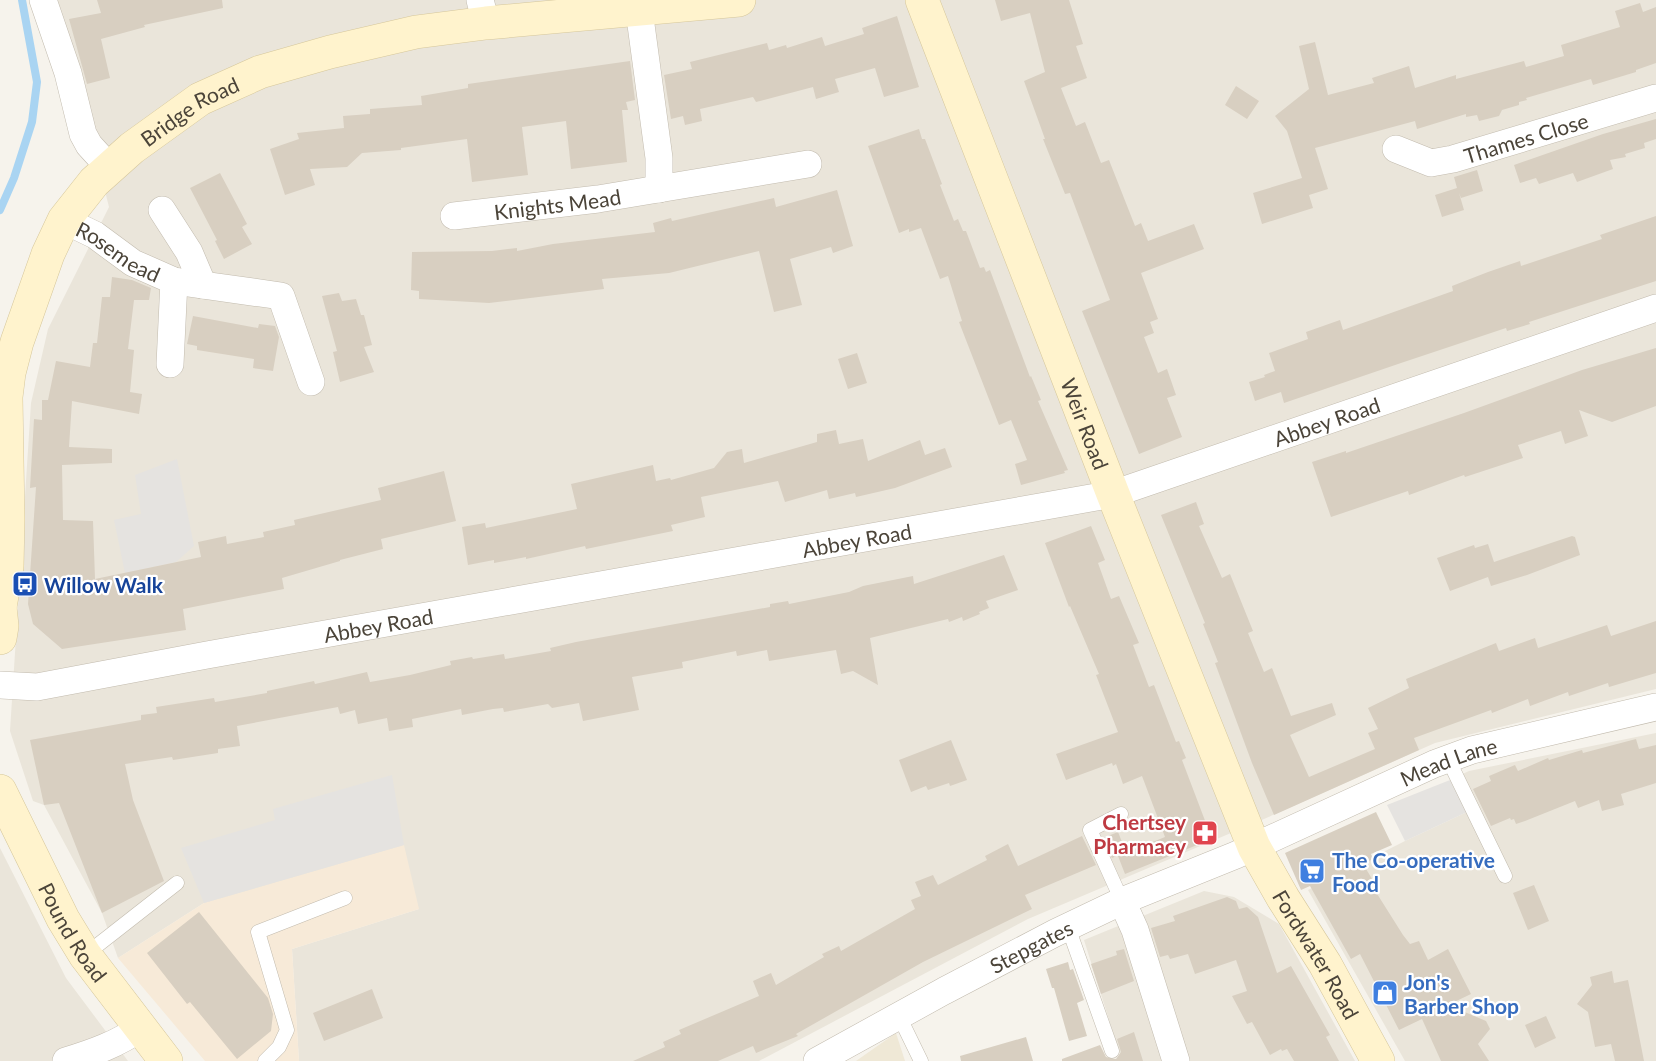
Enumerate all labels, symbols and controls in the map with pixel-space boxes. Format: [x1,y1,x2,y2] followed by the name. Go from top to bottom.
[135,71,242,151] street label: Bridge Road
[1461,107,1591,168] street label: Thames Close
[492,183,623,224] street label: Knights Mead
[72,215,165,286] street label: Rosemead
[1057,374,1115,473] street label: Weir Road
[1270,391,1383,451] street label: Abbey Road
[800,518,914,562] street label: Abbey Road
[10,569,40,599] bus stop icon: Willow Walk
[44,572,164,597] place label: Willow Walk
[322,603,435,647] street label: Abbey Road
[1396,732,1499,791] street label: Mead Lane
[1093,809,1187,858] place label: Chertsey Pharmacy
[1190,818,1220,848] pharmacy icon: Chertsey Pharmacy
[1332,847,1495,896] place label: The Co-operative Food
[1297,856,1327,886] supermarket icon: The Co-operative Food
[34,878,113,986] street label: Pound Road
[1268,885,1365,1023] street label: Fordwater Road
[985,914,1076,978] street label: Stepgates
[1404,969,1519,1018] place label: Jon's Barber Shop
[1370,978,1400,1008] shop icon: Jon's Barber Shop

